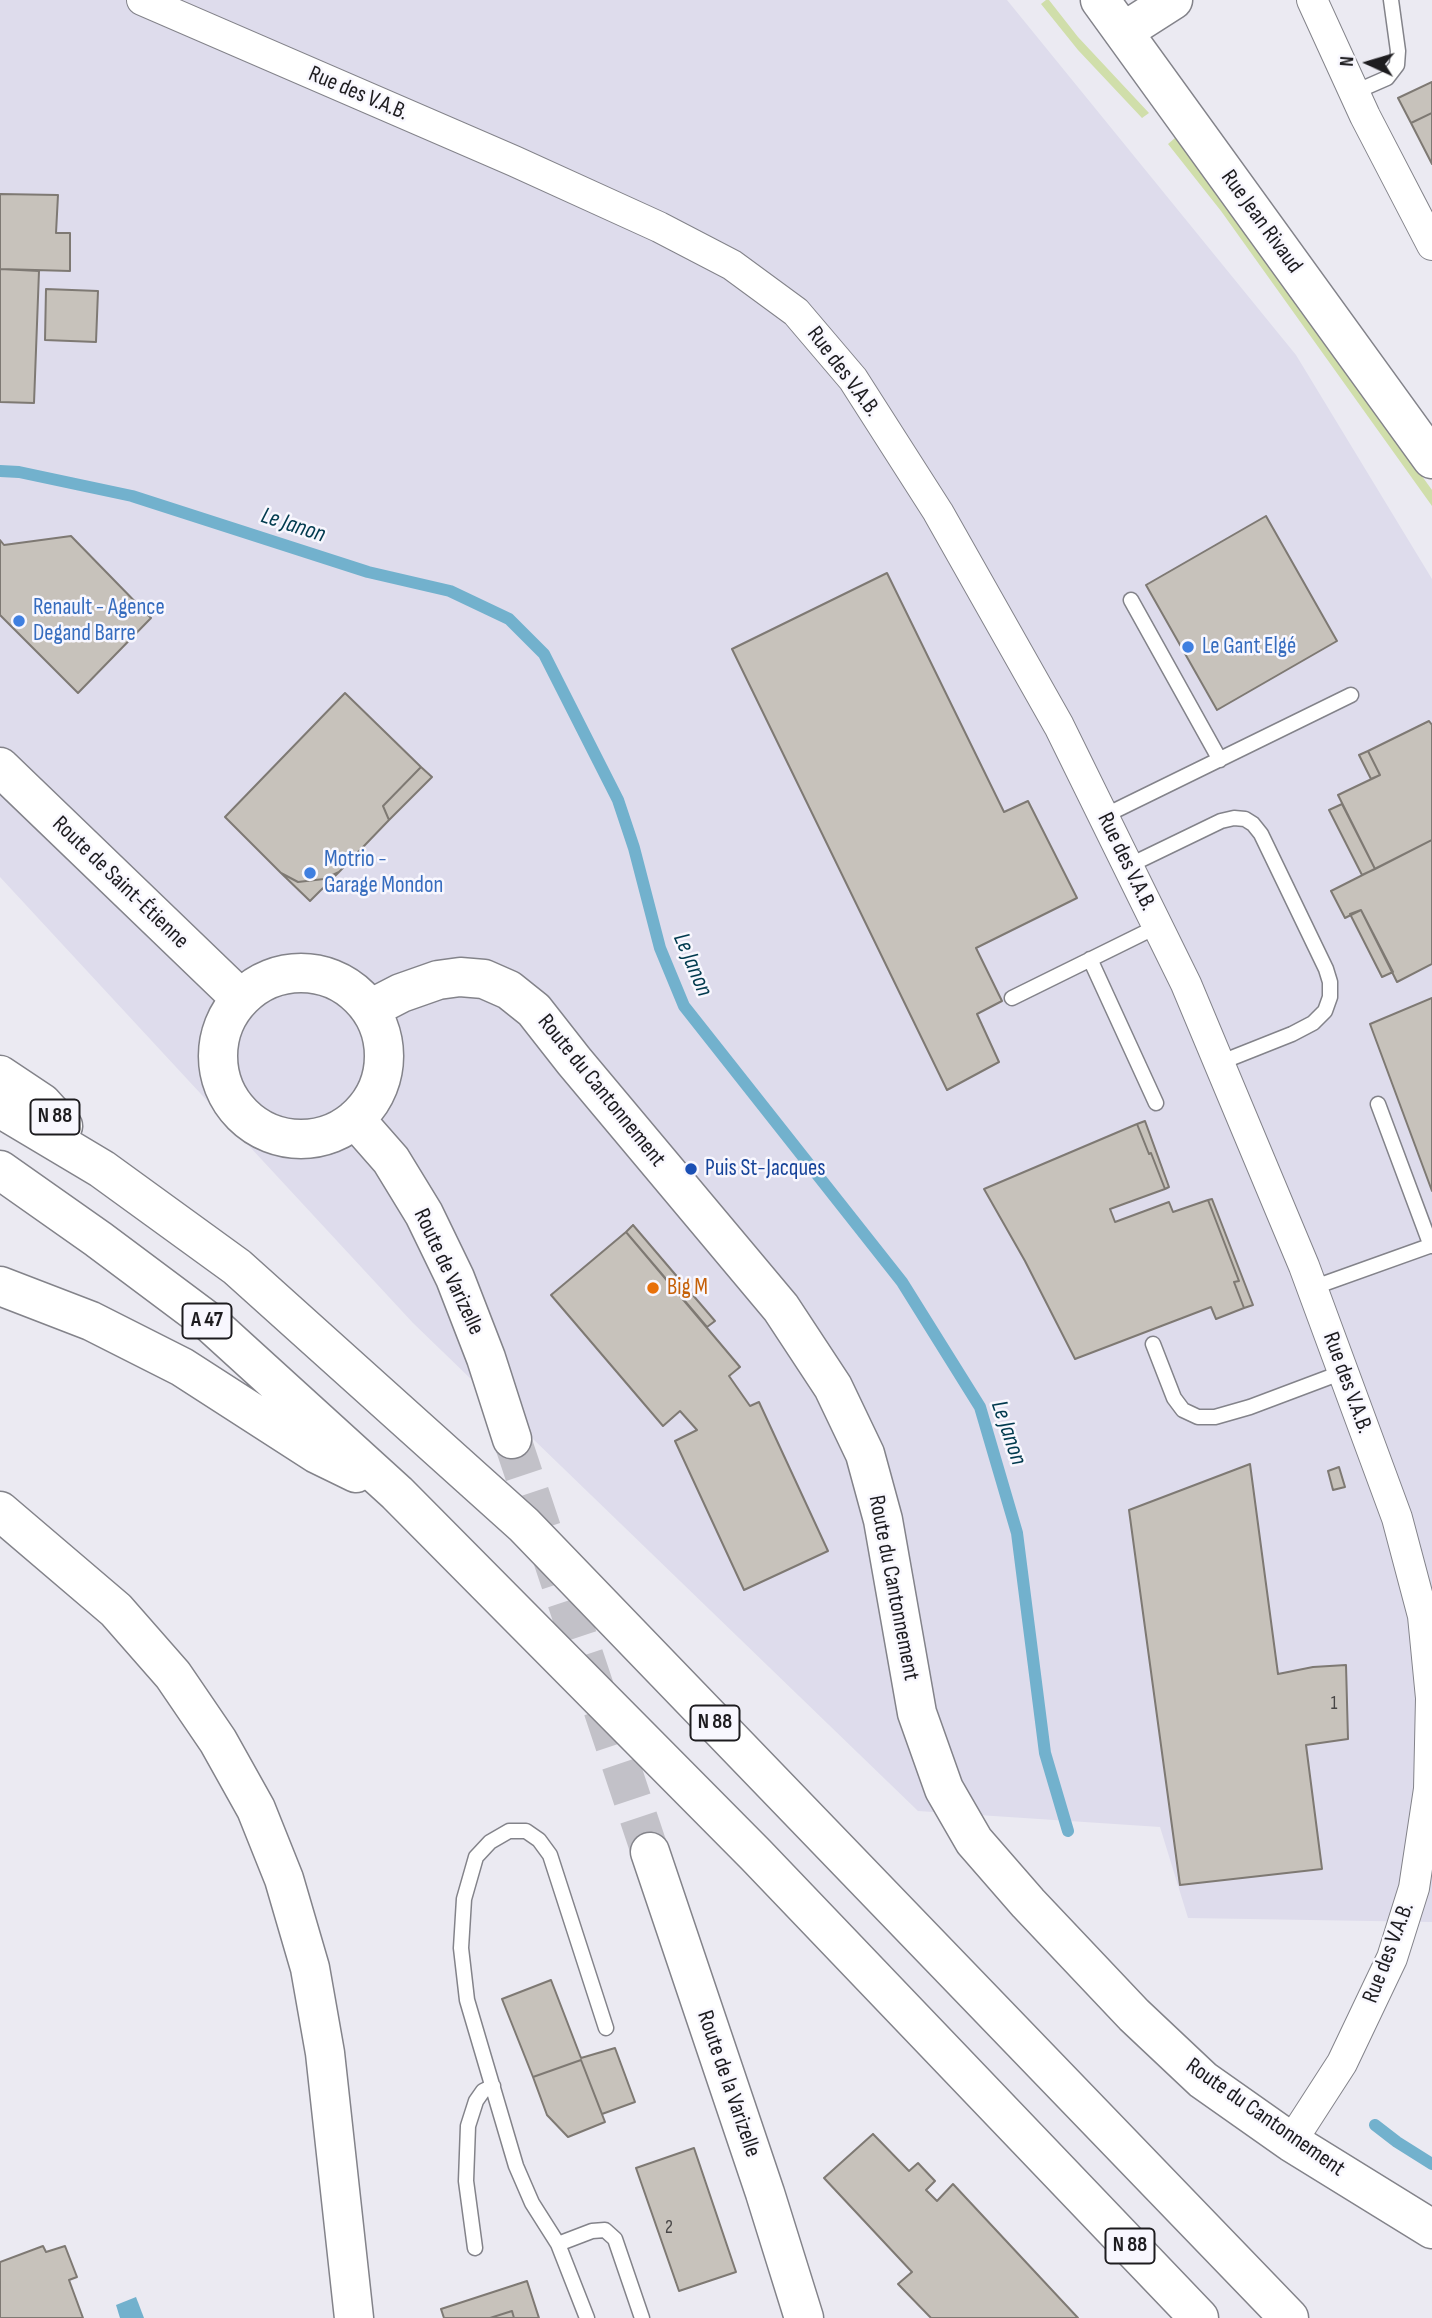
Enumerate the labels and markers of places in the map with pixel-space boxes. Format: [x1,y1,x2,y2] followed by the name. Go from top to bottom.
[33,594,165,648] place label: Renault - Agence Degand Barre
[11,613,27,629] marker: Renault - Agence Degand Barre
[1202,633,1296,661] place label: Le Gant Elgé
[1180,639,1196,655] marker: Le Gant Elgé
[324,846,443,900] place label: Motrio - Garage Mondon
[302,865,318,881] marker: Motrio - Garage Mondon
[705,1155,826,1183] place label: Puis St-Jacques
[683,1161,699,1177] marker: Puis St-Jacques
[667,1274,708,1302] place label: Big M
[645,1280,661,1296] marker: Big M

